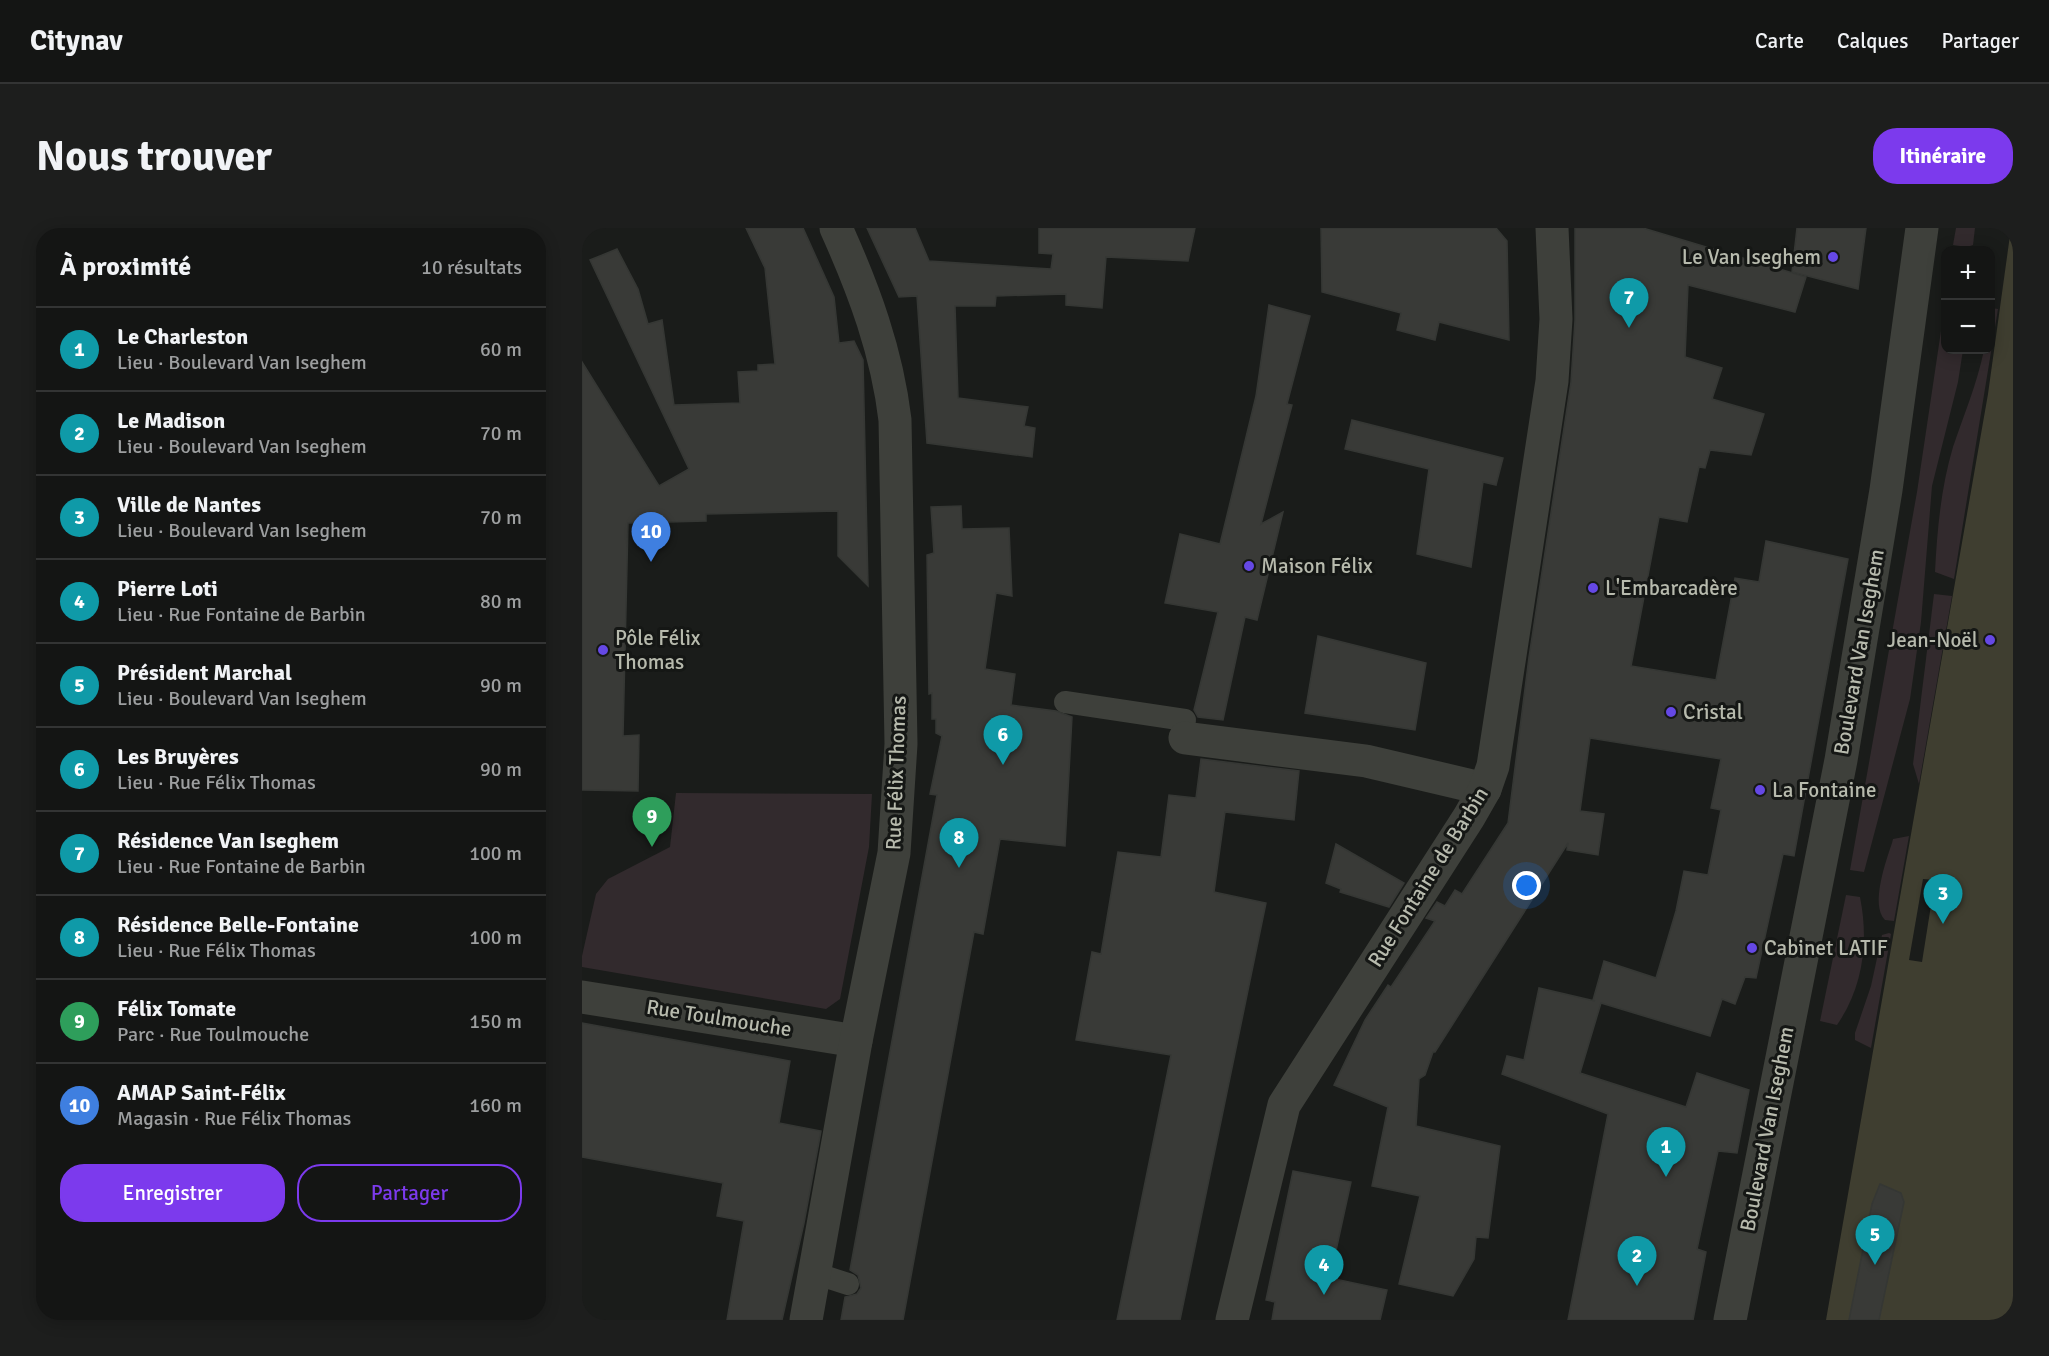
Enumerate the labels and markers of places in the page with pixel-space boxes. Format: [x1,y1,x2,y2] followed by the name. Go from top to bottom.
[1682,244,1821,270] place label: Le Van Iseghem
[1826,250,1840,264] marker: Le Van Iseghem
[1610,279,1648,328] pin: 7
[632,512,670,562] pin: 10
[1261,553,1373,579] place label: Maison Félix
[1242,559,1256,573] marker: Maison Félix
[1605,575,1738,601] place label: L'Embarcadère
[1586,581,1600,595] marker: L'Embarcadère
[615,625,701,675] place label: Pôle Félix Thomas
[1887,627,1978,653] place label: Jean-Noël
[1983,633,1997,647] marker: Jean-Noël
[596,643,610,657] marker: Pôle Félix Thomas
[1683,699,1743,725] place label: Cristal
[1664,705,1678,719] marker: Cristal
[984,716,1022,765] pin: 6
[1772,777,1876,803] place label: La Fontaine
[1753,783,1767,797] marker: La Fontaine
[632,798,672,847] pin: 9
[940,818,979,868] pin: 8
[1924,874,1962,924] pin: 3
[1764,935,1888,961] place label: Cabinet LATIF
[1745,941,1759,955] marker: Cabinet LATIF
[1646,1128,1686,1177] pin: 1
[1856,1216,1894,1265] pin: 5
[1618,1236,1656,1286] pin: 2
[1304,1246,1344,1295] pin: 4

